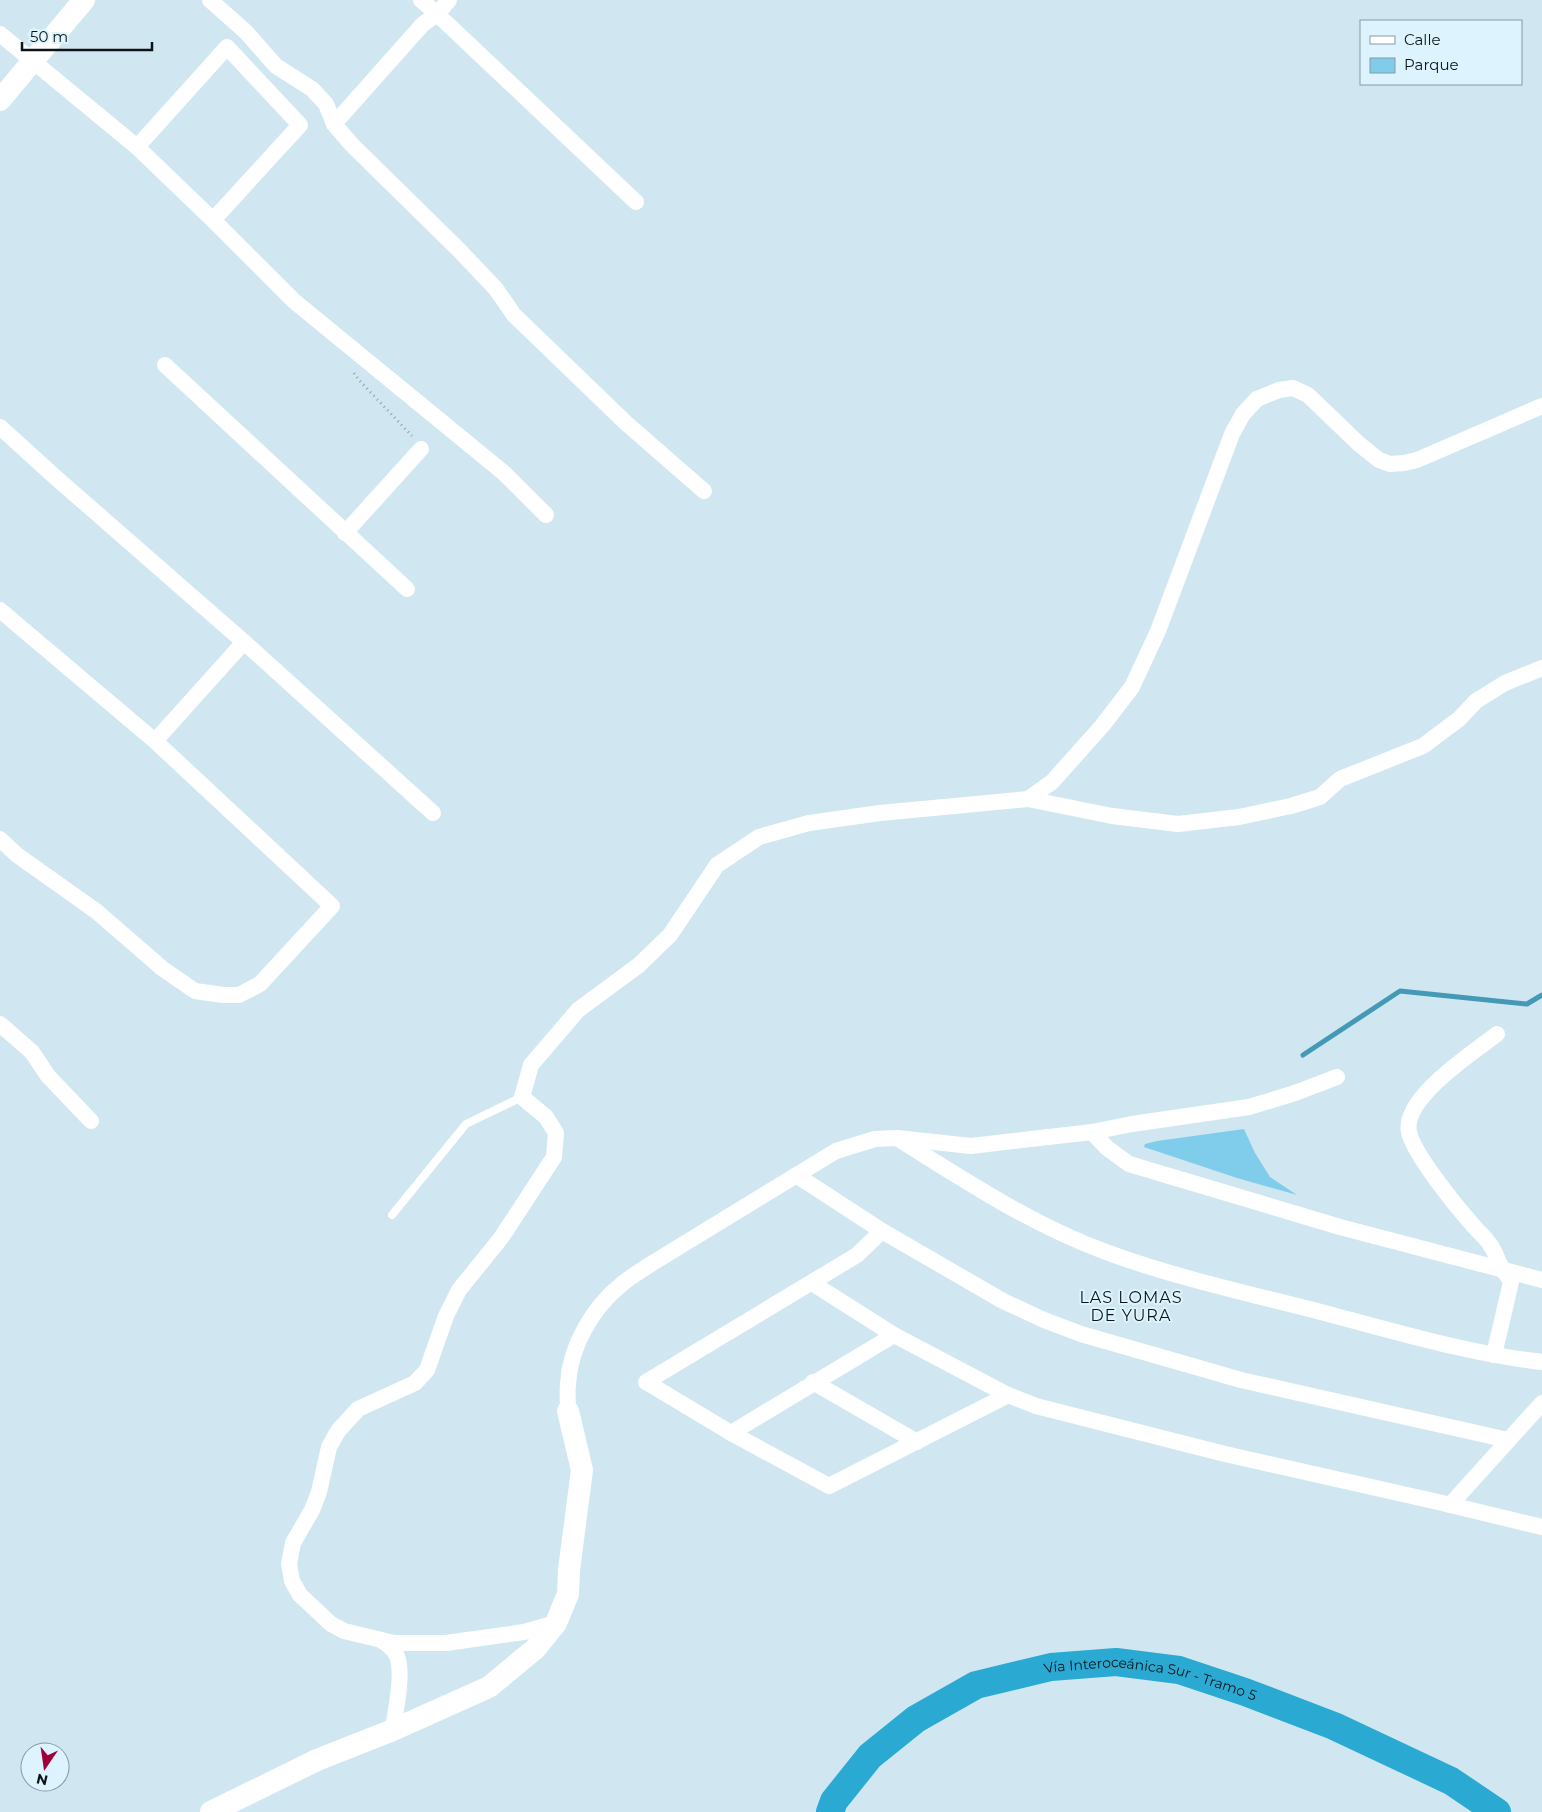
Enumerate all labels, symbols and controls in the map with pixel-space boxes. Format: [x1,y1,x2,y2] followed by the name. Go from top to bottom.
[22,20,152,52] scale bar
[1360,20,1522,85] legend
[30,27,68,46] text: 50 m
[1404,30,1441,49] text: Calle
[1404,55,1459,74] text: Parque
[1079,1288,1183,1325] district label: LAS LOMAS DE YURA
[1042,1653,1259,1705] street label: Vía Interoceánica Sur - Tramo 5
[20,1742,70,1792] north arrow
[35,1770,50,1790] text: N

